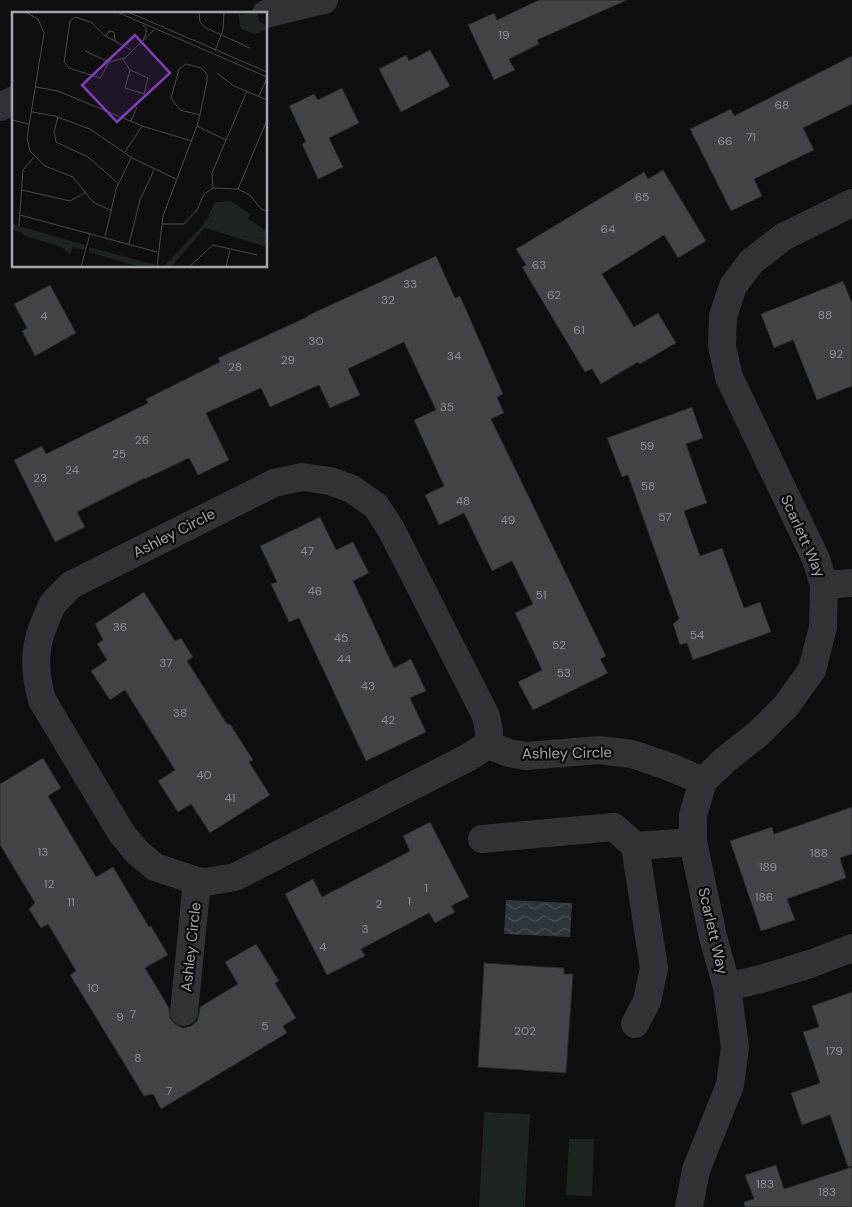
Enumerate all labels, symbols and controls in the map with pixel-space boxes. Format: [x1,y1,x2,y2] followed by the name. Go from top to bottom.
[12,12,268,268] inset map
[498,27,510,43] house number: 19
[775,97,789,113] house number: 68
[746,129,756,145] house number: 71
[717,133,733,149] house number: 66
[635,189,649,205] house number: 65
[601,221,615,237] house number: 64
[532,257,546,273] house number: 63
[403,276,417,292] house number: 33
[547,287,561,303] house number: 62
[381,292,395,308] house number: 32
[818,307,832,323] house number: 88
[40,308,48,324] house number: 4
[573,322,585,338] house number: 61
[308,333,324,349] house number: 30
[829,346,843,362] house number: 92
[447,348,461,364] house number: 34
[281,352,295,368] house number: 29
[228,359,242,375] house number: 28
[440,399,454,415] house number: 35
[135,432,149,448] house number: 26
[640,438,654,454] house number: 59
[112,446,126,462] house number: 25
[65,462,79,478] house number: 24
[33,470,47,486] house number: 23
[641,478,655,494] house number: 58
[776,492,830,581] street label: Scarlett Way
[456,493,470,509] house number: 48
[129,504,219,562] street label: Ashley Circle
[658,509,672,525] house number: 57
[501,512,515,528] house number: 49
[300,543,314,559] house number: 47
[308,583,322,599] house number: 46
[535,587,547,603] house number: 51
[113,619,127,635] house number: 36
[690,627,704,643] house number: 54
[334,630,348,646] house number: 45
[552,637,566,653] house number: 52
[337,651,351,667] house number: 44
[159,655,173,671] house number: 37
[557,665,571,681] house number: 53
[361,678,375,694] house number: 43
[173,705,187,721] house number: 38
[381,712,395,728] house number: 42
[522,742,612,764] street label: Ashley Circle
[196,767,212,783] house number: 40
[224,790,236,806] house number: 41
[38,844,48,860] house number: 13
[810,845,828,861] house number: 188
[759,859,777,875] house number: 189
[44,876,54,892] house number: 12
[424,880,428,896] house number: 1
[693,886,733,977] street label: Scarlett Way
[755,889,773,905] house number: 186
[407,893,411,909] house number: 1
[67,894,75,910] house number: 11
[376,896,383,912] house number: 2
[176,901,206,993] street label: Ashley Circle
[361,921,369,937] house number: 3
[319,939,327,955] house number: 4
[87,980,99,996] house number: 10
[130,1006,136,1022] house number: 7
[116,1009,124,1025] house number: 9
[261,1018,269,1034] house number: 5
[514,1023,536,1039] house number: 202
[825,1043,843,1059] house number: 179
[134,1050,142,1066] house number: 8
[166,1083,172,1099] house number: 7
[756,1176,774,1192] house number: 183
[818,1184,836,1200] house number: 183

